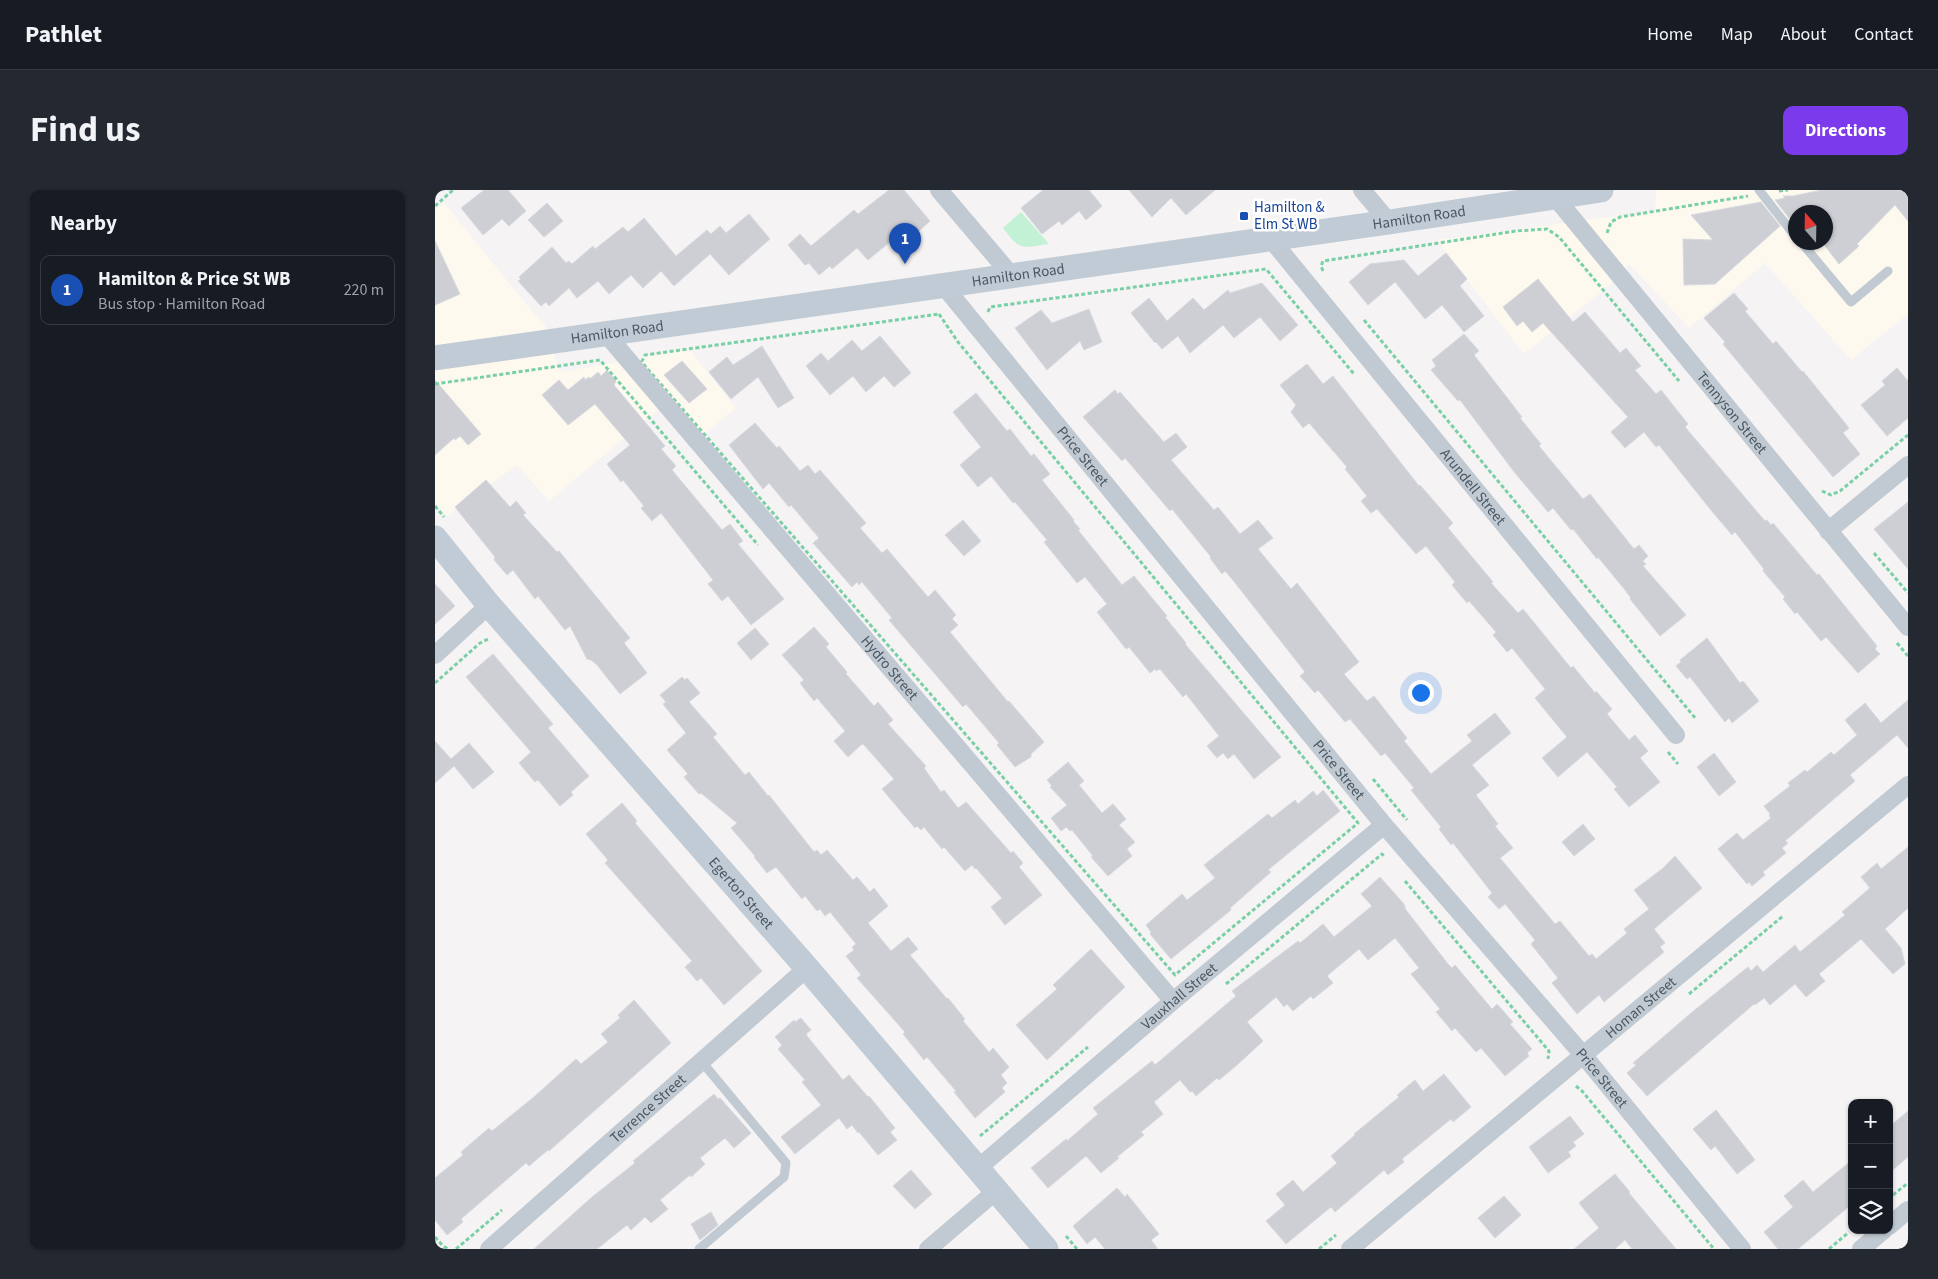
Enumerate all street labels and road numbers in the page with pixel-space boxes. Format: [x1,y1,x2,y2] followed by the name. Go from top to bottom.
[1371,201,1467,235] street label: Hamilton Road
[970,258,1066,292] street label: Hamilton Road
[569,316,665,350] street label: Hamilton Road
[1691,367,1772,459] street label: Tennyson Street
[1051,422,1113,491] street label: Price Street
[1435,444,1511,530] street label: Arundell Street
[856,631,923,705] street label: Hydro Street
[1308,736,1369,805] street label: Price Street
[703,853,778,934] street label: Egerton Street
[1137,958,1222,1035] street label: Vauxhall Street
[1601,972,1681,1044] street label: Homan Street
[1571,1044,1632,1113] street label: Price Street
[606,1070,691,1148] street label: Terrence Street

